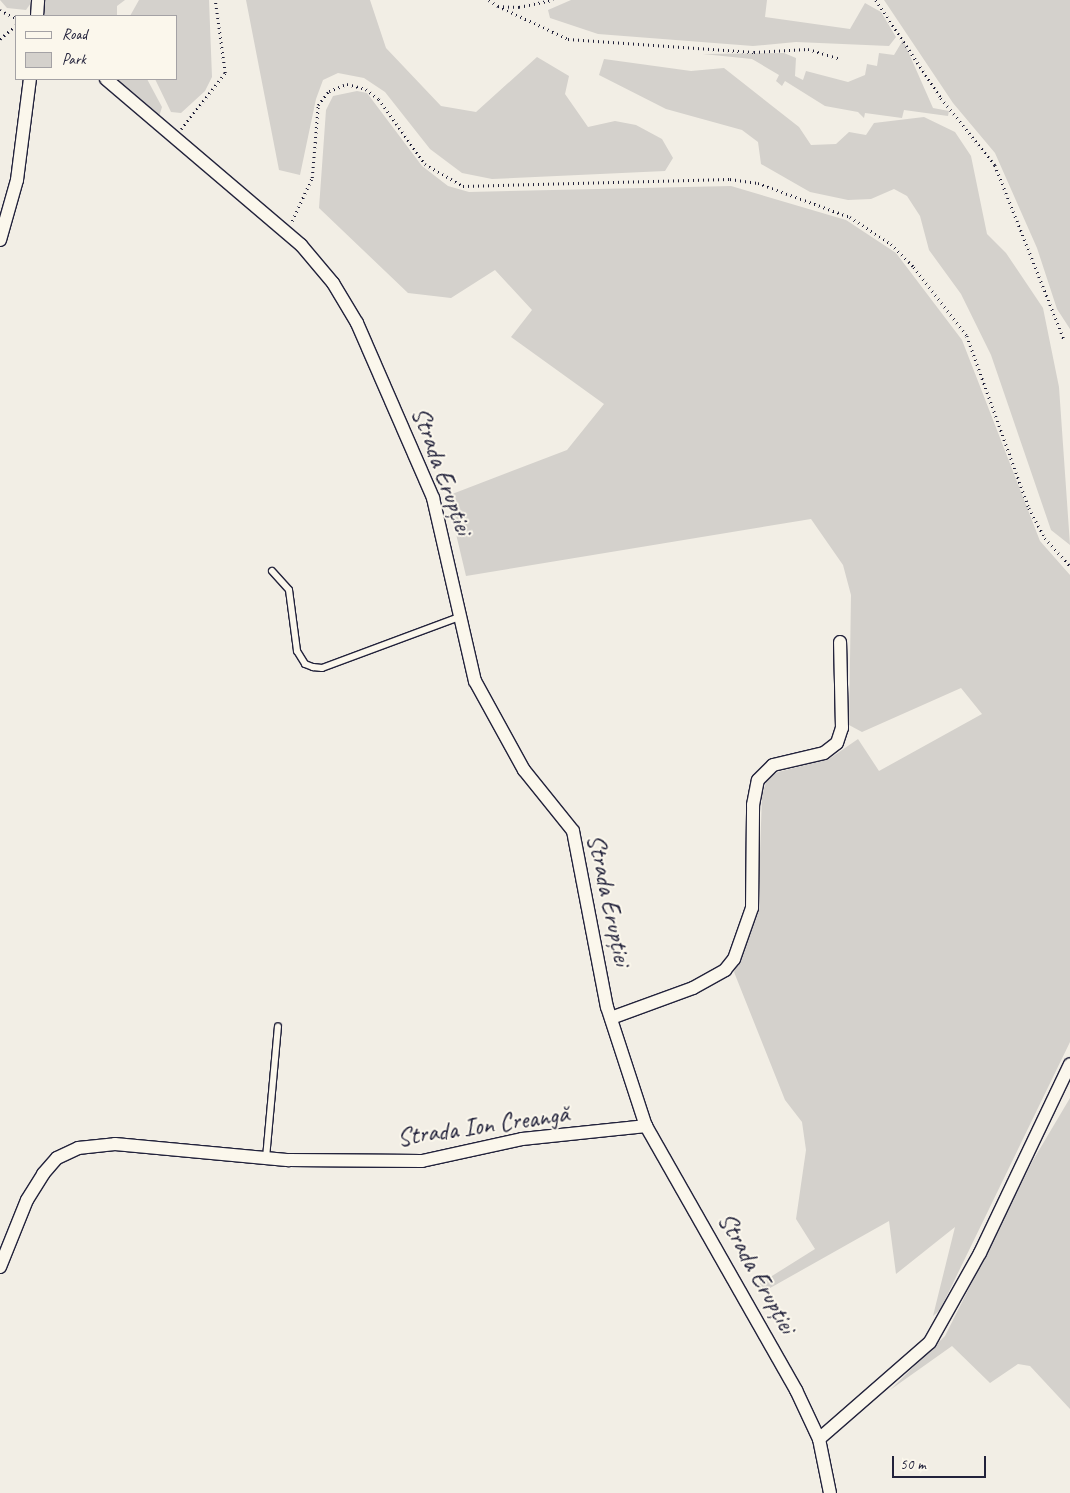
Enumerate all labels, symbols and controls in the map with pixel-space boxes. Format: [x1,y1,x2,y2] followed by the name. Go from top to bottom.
[15,15,178,80] legend
[62,25,87,44] text: Road
[62,50,86,69] text: Park
[405,403,479,539] street label: Strada Erupției
[580,832,638,968] street label: Strada Erupției
[395,1099,571,1153] street label: Strada Ion Creangă
[712,1207,802,1339] street label: Strada Erupției
[895,1446,989,1478] scale bar
[900,1455,926,1474] text: 50 m

